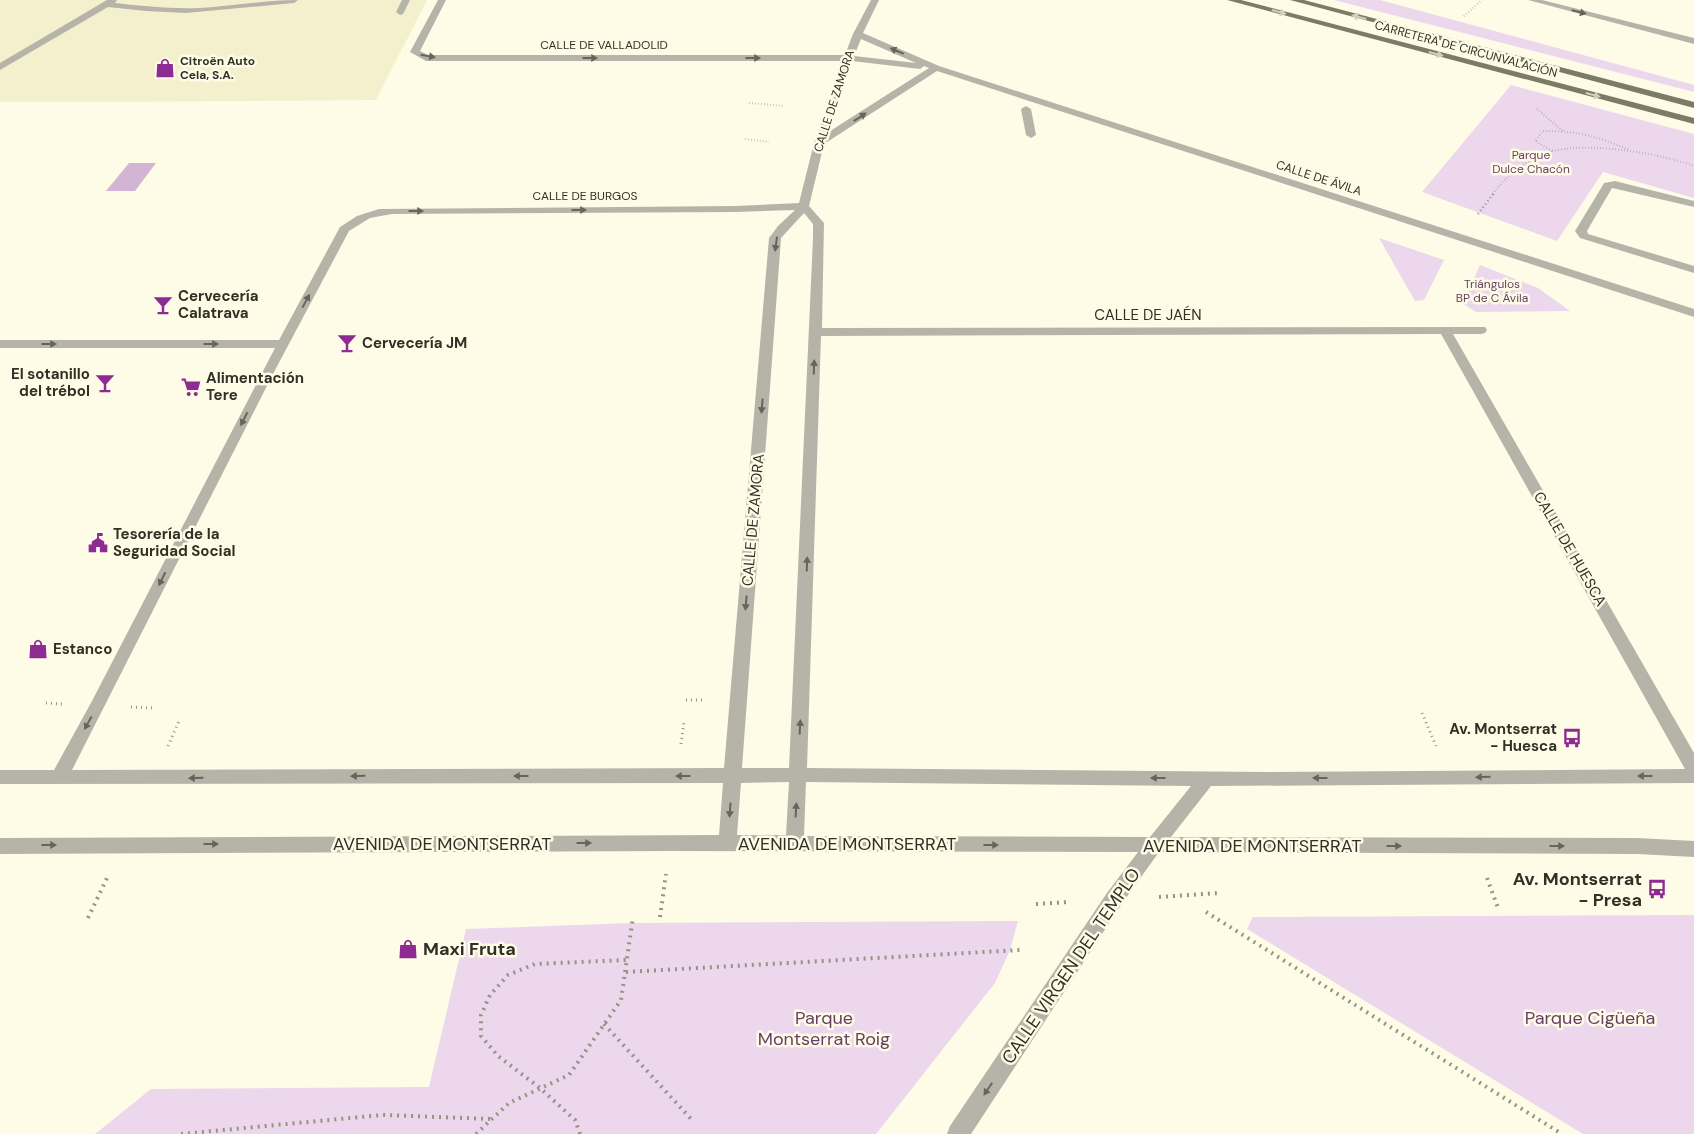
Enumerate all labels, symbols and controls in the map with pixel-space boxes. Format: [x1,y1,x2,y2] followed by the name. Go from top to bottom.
[1571,8,1586,16] one-way arrow
[1271,9,1286,17] one-way arrow
[1352,13,1367,21] one-way arrow
[1373,17,1559,81] street label: CARRETERA DE CIRCUNVALACIÓN
[540,37,668,53] street label: CALLE DE VALLADOLID
[890,47,904,55] one-way arrow
[810,48,858,154] street label: CALLE DE ZAMORA
[1428,50,1443,58] one-way arrow
[180,53,255,83] place label: Citroën Auto Cela, S.A.
[420,53,436,61] one-way arrow
[582,54,598,62] one-way arrow
[745,54,761,62] one-way arrow
[154,57,176,79] shop icon: Citroën Auto Cela, S.A.
[1586,91,1601,99] one-way arrow
[854,112,867,122] one-way arrow
[1492,147,1570,177] park label: Parque Dulce Chacón
[1274,157,1364,199] street label: CALLE DE ÁVILA
[533,188,637,204] street label: CALLE DE BURGOS
[571,206,587,214] one-way arrow
[408,207,424,215] one-way arrow
[771,237,779,253] one-way arrow
[1456,276,1528,306] park label: Triángulos BP de C Ávila
[178,286,258,323] place label: Cervecería Calatrava
[152,294,174,316] bar icon: Cervecería Calatrava
[302,294,310,309] one-way arrow
[1094,305,1202,325] street label: CALLE DE JAÉN
[336,332,358,354] bar icon: Cervecería JM
[362,333,467,353] place label: Cervecería JM
[41,340,57,348] one-way arrow
[203,340,219,348] one-way arrow
[810,359,818,375] one-way arrow
[11,364,90,401] place label: El sotanillo del trébol
[206,368,304,405] place label: Alimentación Tere
[94,372,116,394] bar icon: El sotanillo del trébol
[180,376,202,398] supermarket icon: Alimentación Tere
[758,398,766,414] one-way arrow
[240,411,248,426] one-way arrow
[737,453,769,587] street label: CALLE DE ZAMORA
[1529,488,1611,610] street label: CALLE DE HUESCA
[113,524,236,561] place label: Tesorería de la Seguridad Social
[87,532,109,554] public building icon: Tesorería de la Seguridad Social
[803,556,811,572] one-way arrow
[158,572,166,586] one-way arrow
[742,595,750,611] one-way arrow
[27,638,49,660] shop icon: Estanco
[53,639,112,659] place label: Estanco
[84,716,92,731] one-way arrow
[797,718,805,734] one-way arrow
[1449,719,1557,756] place label: Av. Montserrat - Huesca
[1561,727,1583,749] bus stop icon: Av. Montserrat - Huesca
[350,772,366,780] one-way arrow
[512,772,528,780] one-way arrow
[675,772,691,780] one-way arrow
[1637,772,1653,780] one-way arrow
[1475,773,1491,781] one-way arrow
[187,774,203,782] one-way arrow
[1150,774,1166,782] one-way arrow
[1312,774,1328,782] one-way arrow
[793,801,801,817] one-way arrow
[725,802,733,818] one-way arrow
[333,832,551,856] street label: AVENIDA DE MONTSERRAT
[738,832,956,856] street label: AVENIDA DE MONTSERRAT
[1143,834,1361,858] street label: AVENIDA DE MONTSERRAT
[576,839,592,847] one-way arrow
[203,840,219,848] one-way arrow
[41,841,57,849] one-way arrow
[983,841,999,849] one-way arrow
[1387,842,1403,850] one-way arrow
[1549,842,1565,850] one-way arrow
[996,863,1146,1069] street label: CALLE VIRGEN DEL TEMPLO
[1513,867,1642,912] place label: Av. Montserrat - Presa
[1646,878,1668,900] bus stop icon: Av. Montserrat - Presa
[423,937,516,961] place label: Maxi Fruta
[397,938,419,960] shop icon: Maxi Fruta
[758,1006,890,1051] park label: Parque Montserrat Roig
[1525,1006,1655,1030] park label: Parque Cigüeña
[983,1082,993,1096] one-way arrow

